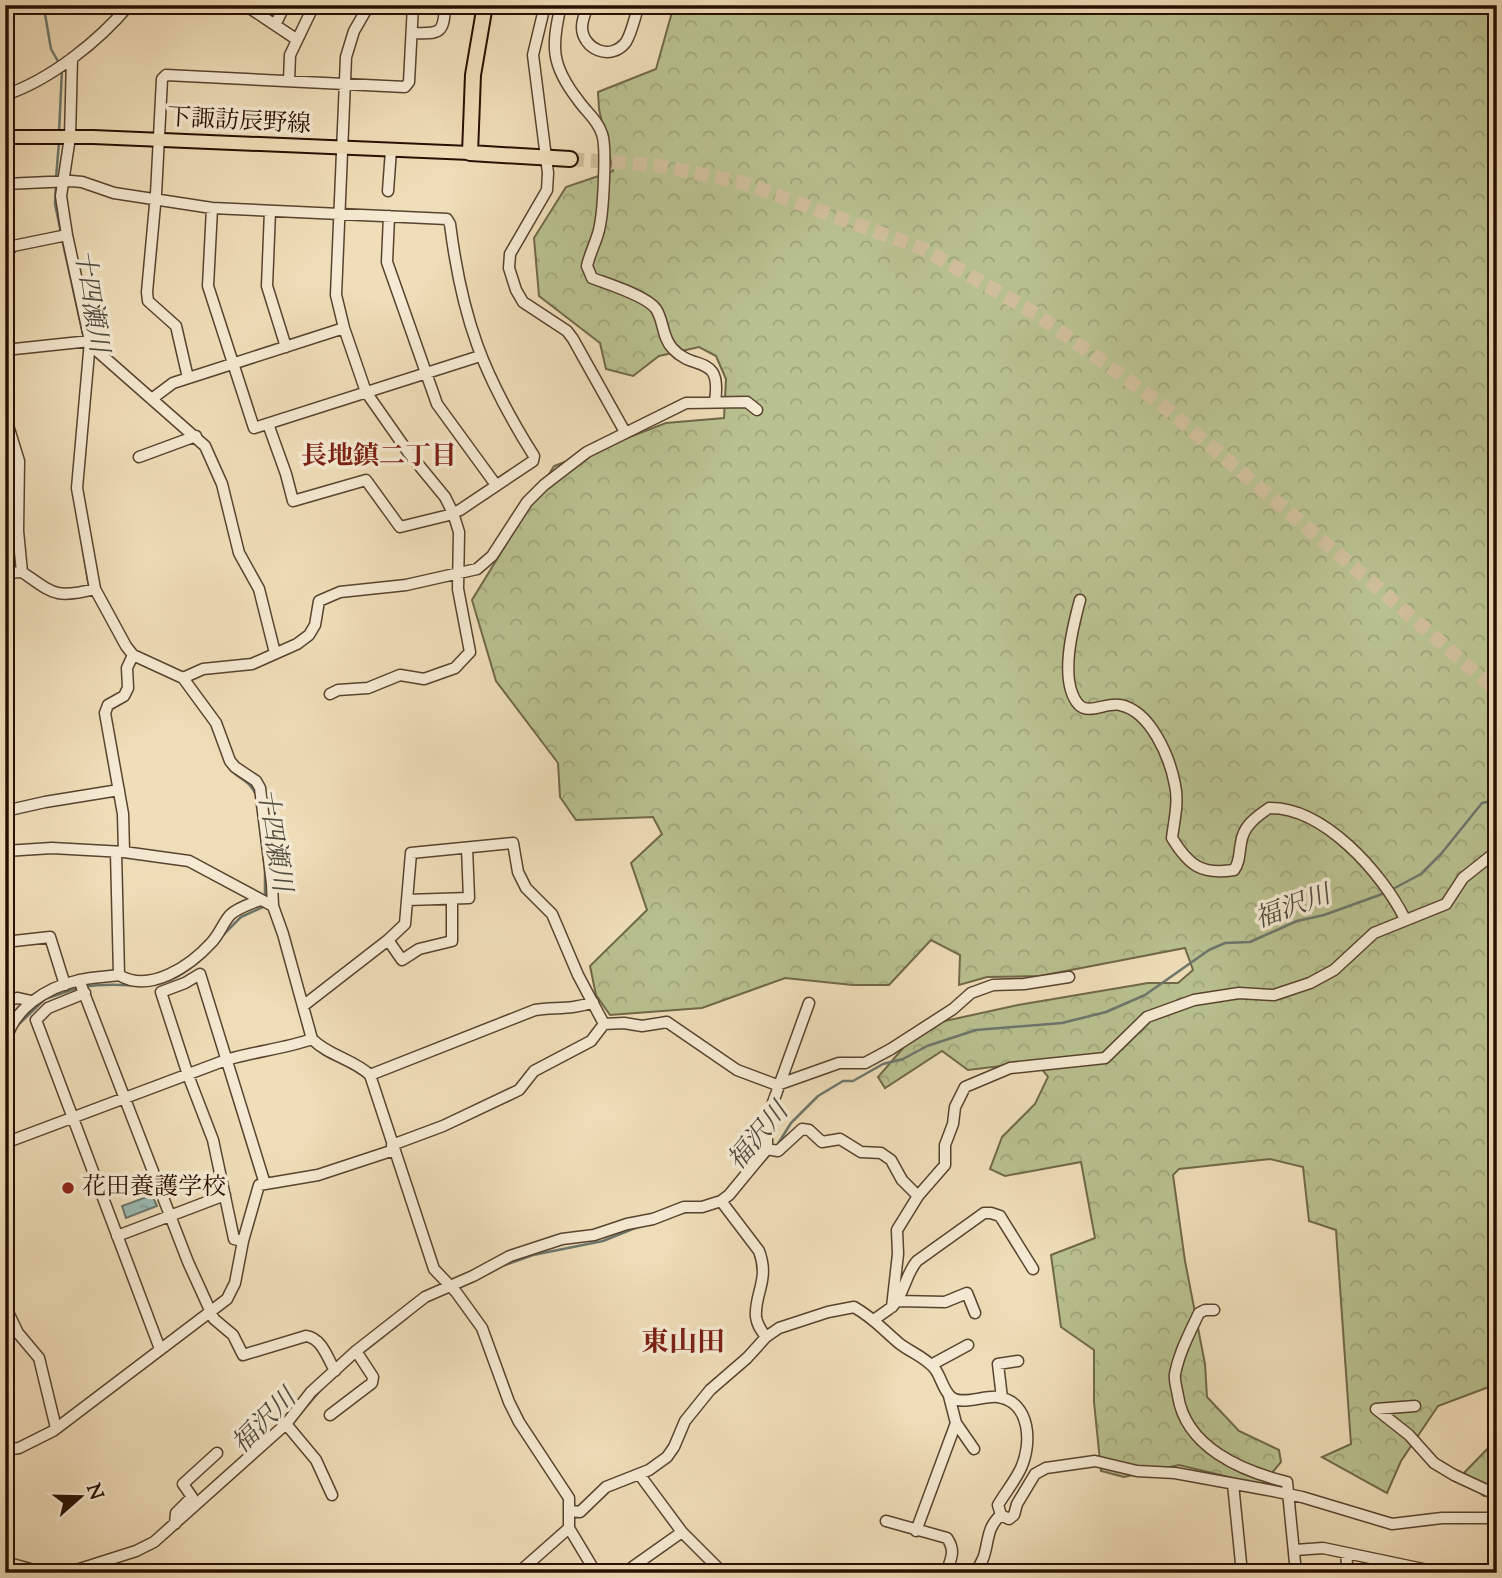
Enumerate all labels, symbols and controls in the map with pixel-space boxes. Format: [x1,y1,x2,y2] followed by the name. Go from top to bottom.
[166,101,312,143] street label: 下諏訪辰野線
[64,247,117,358] water label: 十四瀬川
[301,439,457,476] district label: 長地鎮二丁目
[247,786,300,897] water label: 十四瀬川
[1250,876,1339,939] water label: 福沢川
[720,1093,800,1179] water label: 福沢川
[82,1171,226,1205] place label: 花田養護学校
[60,1180,76,1196] marker: 花田養護学校
[641,1324,725,1364] district label: 東山田
[224,1379,308,1463] water label: 福沢川
[46,1462,116,1532] north arrow
[78,1480,109,1504] text: N

